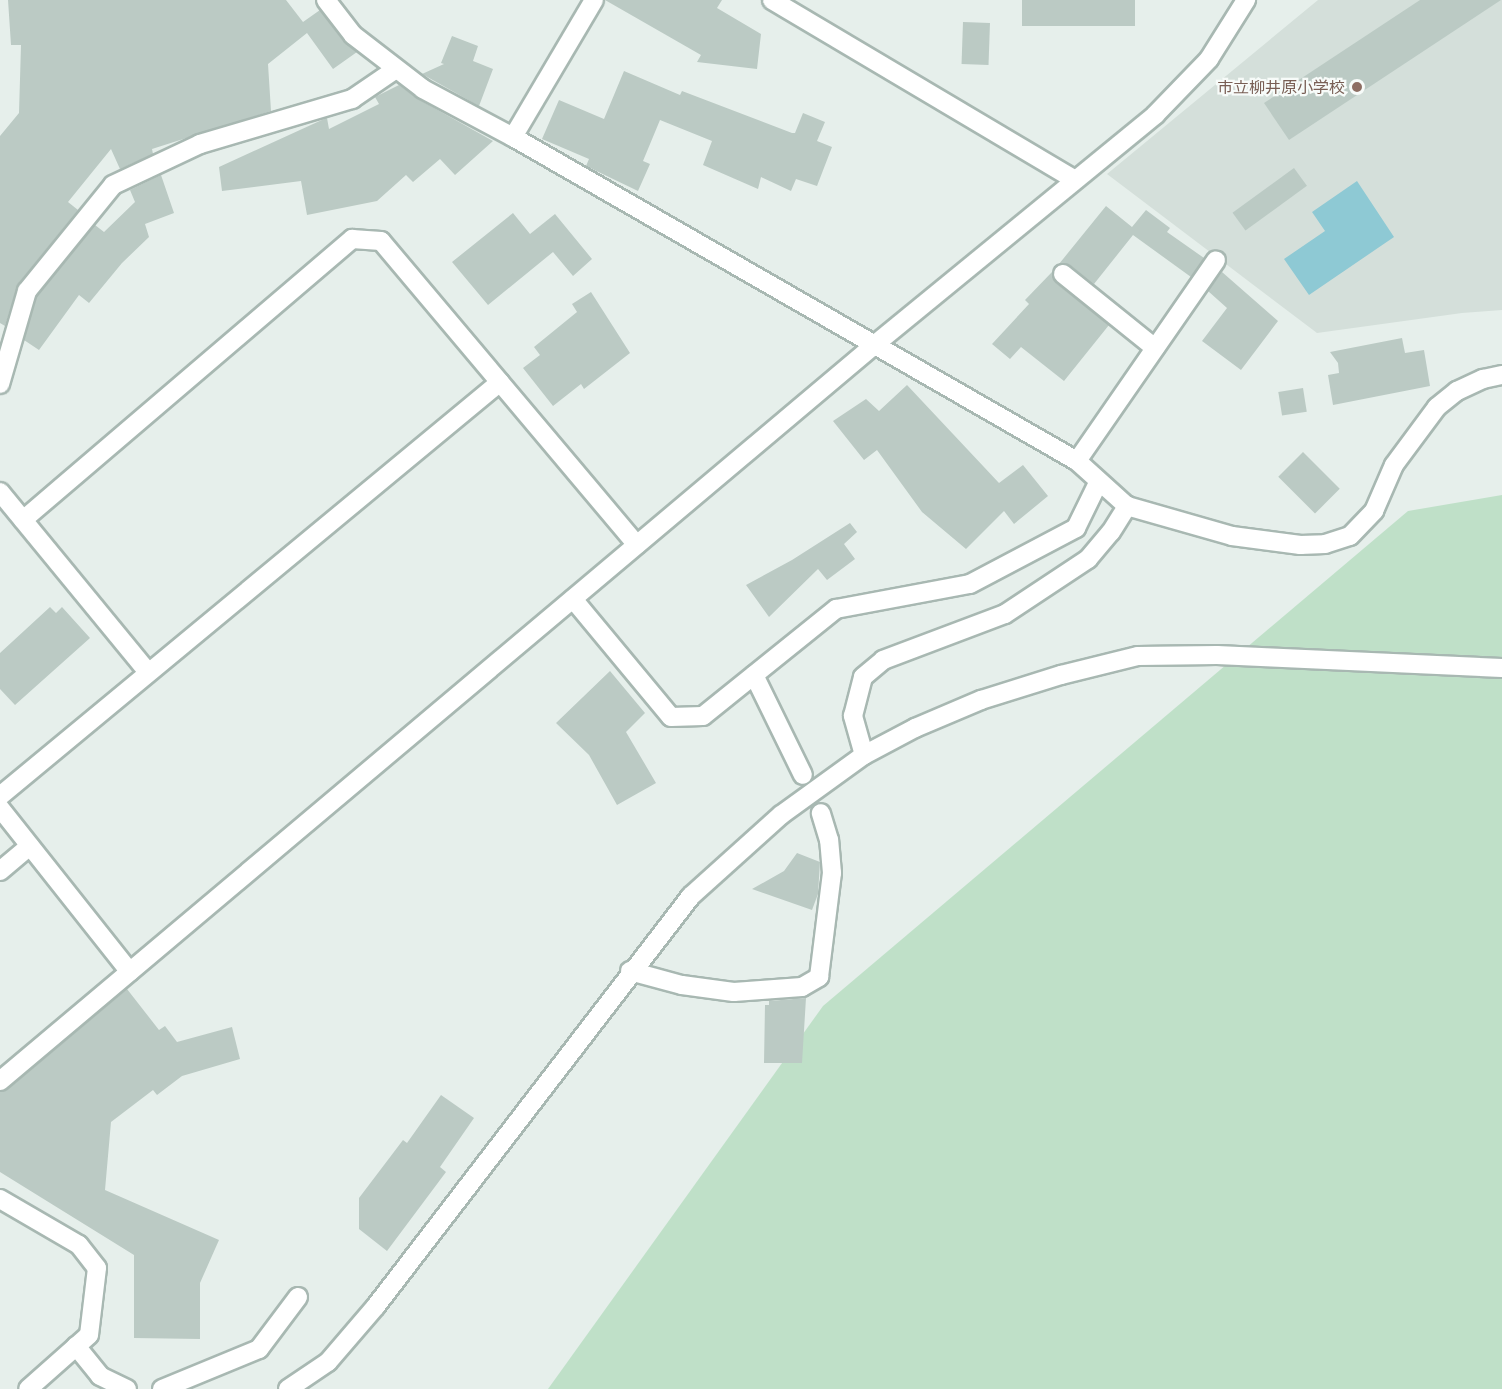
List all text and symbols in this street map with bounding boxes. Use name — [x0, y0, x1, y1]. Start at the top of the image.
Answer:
place label: 市立柳井原小学校 — [1217, 77, 1345, 97]
marker: 市立柳井原小学校 — [1350, 80, 1364, 94]

